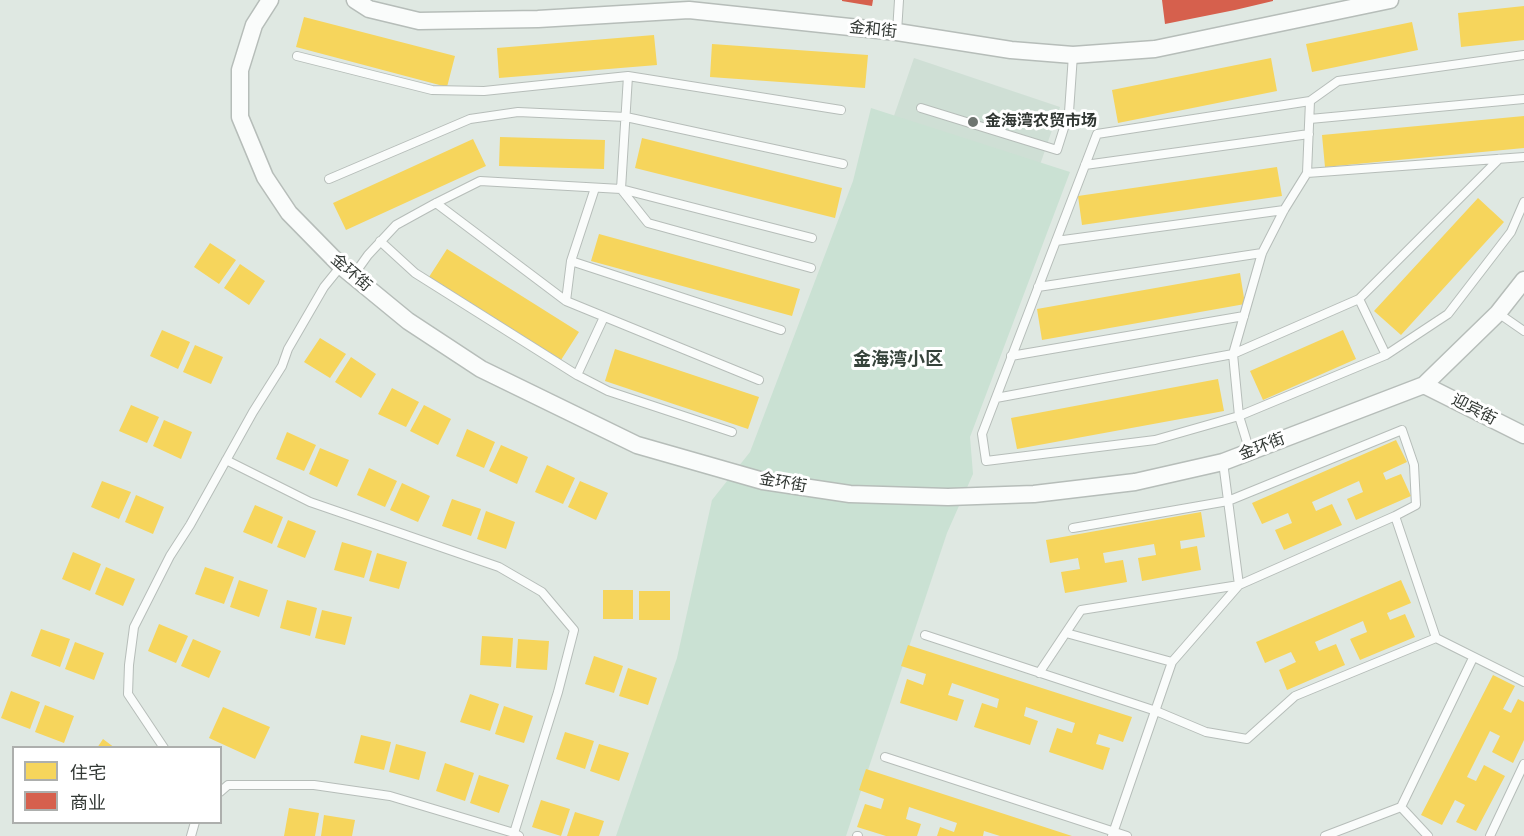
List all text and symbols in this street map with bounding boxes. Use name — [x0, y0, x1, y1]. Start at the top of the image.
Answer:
street label: 金和街 — [848, 18, 898, 42]
place label: 金海湾农贸市场 — [985, 112, 1097, 132]
marker: 金海湾农贸市场 — [966, 115, 980, 129]
street label: 金环街 — [327, 250, 375, 296]
district label: 金海湾小区 — [853, 349, 943, 371]
street label: 迎宾街 — [1448, 391, 1500, 429]
street label: 金环街 — [1236, 429, 1288, 465]
street label: 金环街 — [758, 469, 808, 497]
legend — [12, 746, 222, 824]
text: 住宅 — [70, 762, 106, 784]
text: 商业 — [70, 792, 106, 814]

